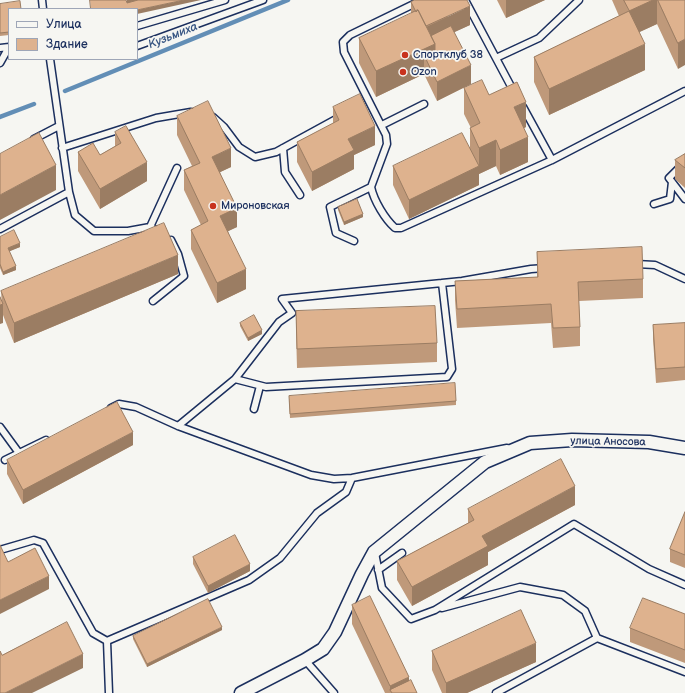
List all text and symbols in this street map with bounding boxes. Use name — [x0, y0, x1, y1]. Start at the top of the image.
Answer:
legend — [8, 8, 138, 60]
text: Улица — [46, 17, 82, 32]
water label: Кузьмиха — [146, 20, 200, 52]
text: Здание — [46, 37, 88, 52]
place label: Спортклуб 38 — [413, 48, 483, 62]
marker: Спортклуб 38 — [400, 50, 410, 60]
place label: Ozon — [411, 65, 437, 79]
marker: Ozon — [398, 67, 408, 77]
place label: Мироновская — [221, 199, 290, 213]
marker: Мироновская — [208, 201, 218, 211]
street label: улица Аносова — [570, 435, 646, 449]

